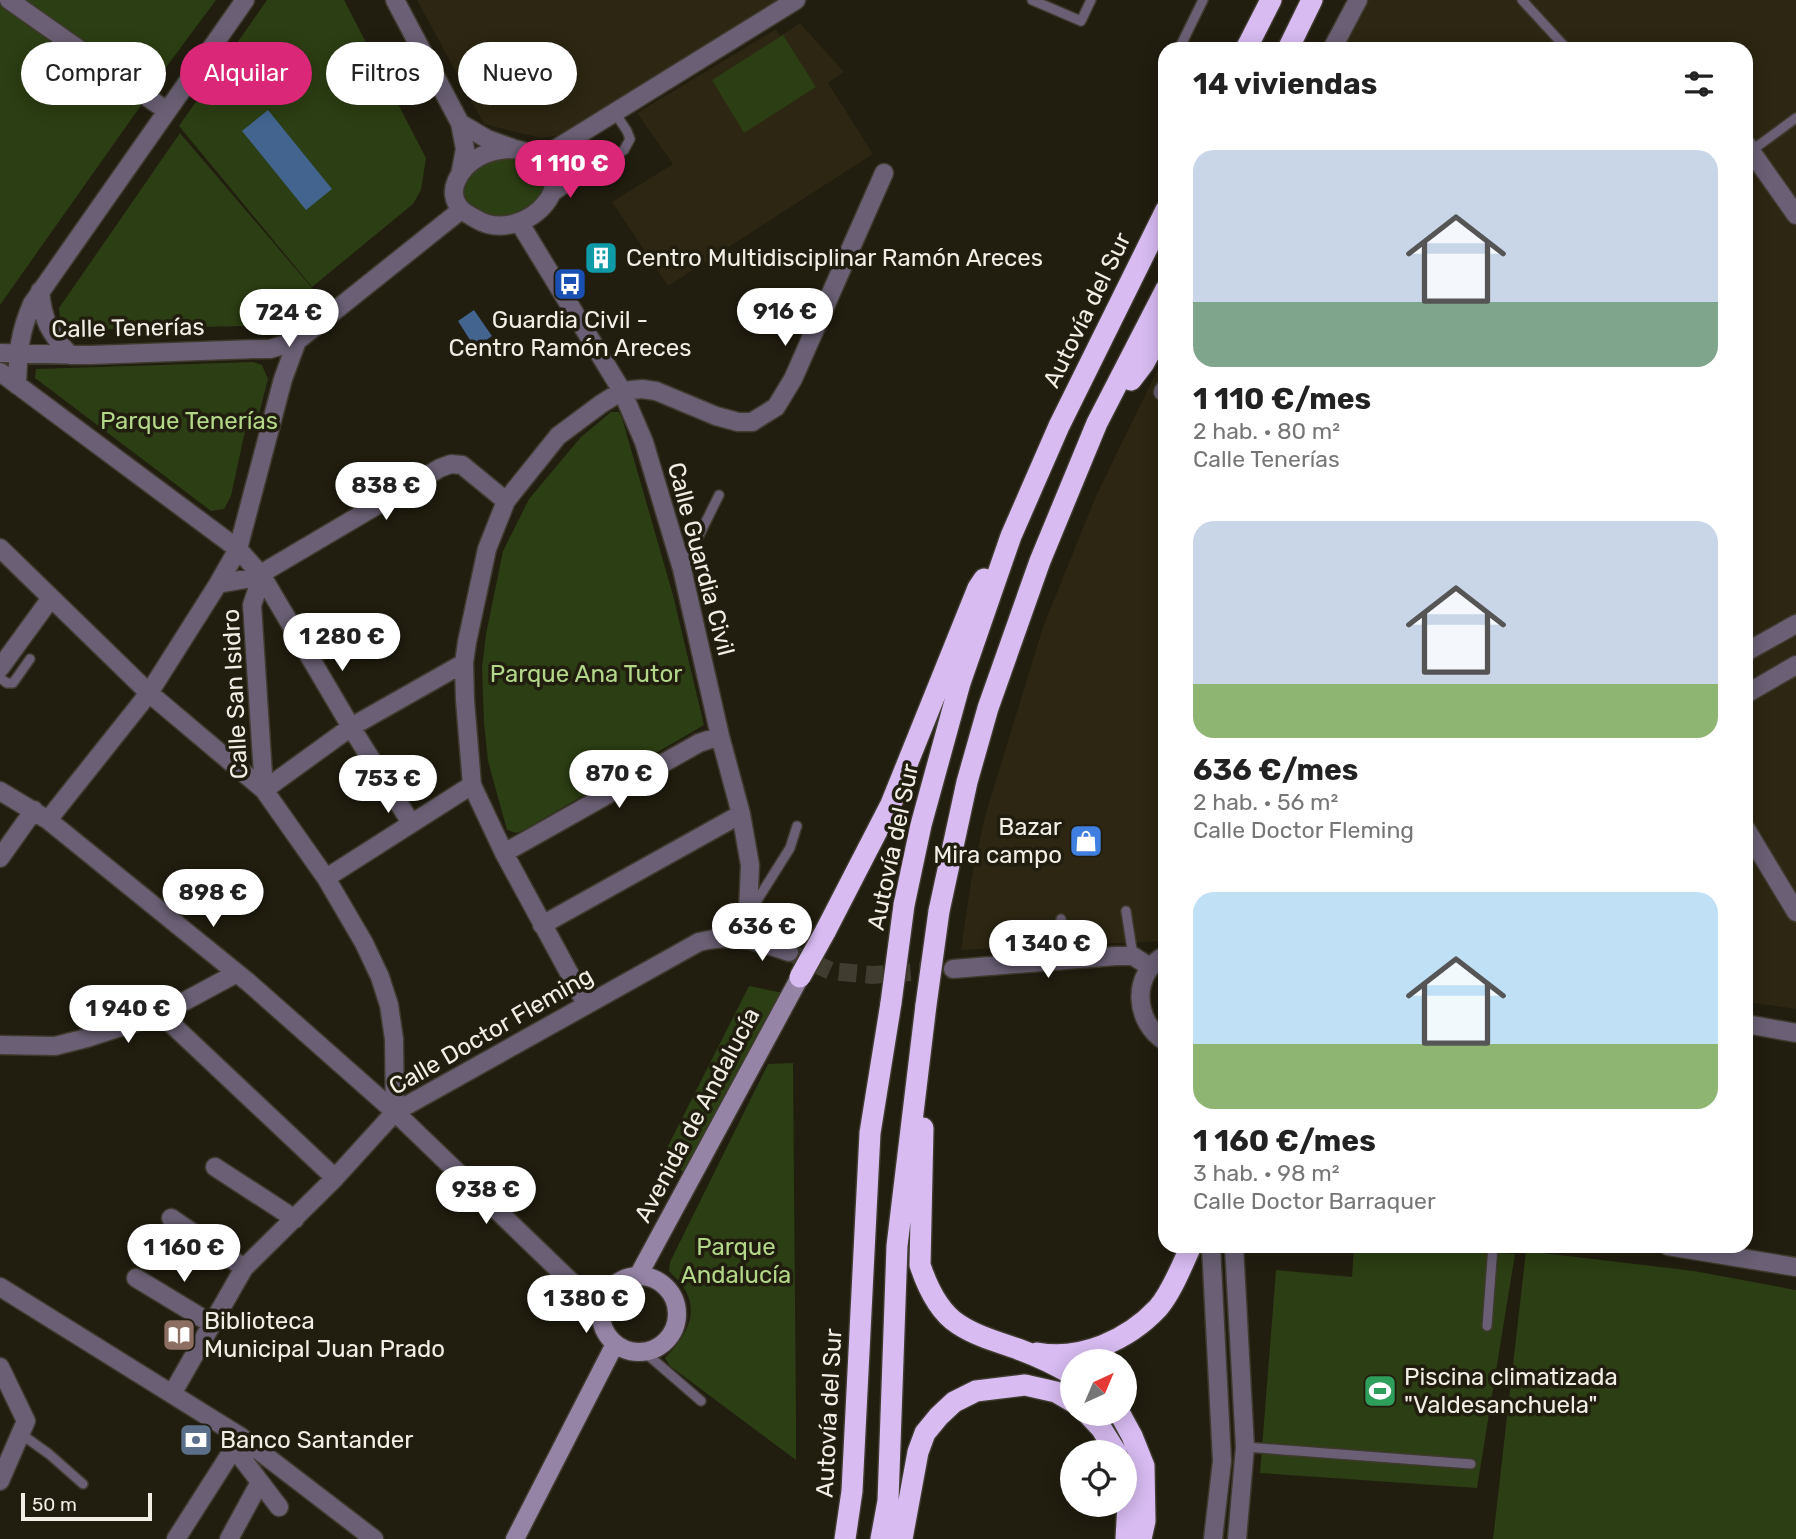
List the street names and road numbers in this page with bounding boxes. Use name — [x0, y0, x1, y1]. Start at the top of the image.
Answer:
street label: Autovía del Sur — [1037, 228, 1137, 392]
street label: Calle Tenerías — [51, 313, 205, 343]
street label: Calle Guardia Civil — [662, 459, 740, 659]
street label: Calle San Isidro — [217, 608, 253, 780]
street label: Autovía del Sur — [862, 761, 924, 933]
street label: Calle Doctor Fleming — [384, 961, 598, 1101]
street label: Avenida de Andalucía — [629, 1003, 765, 1227]
street label: Autovía del Sur — [811, 1328, 847, 1498]

